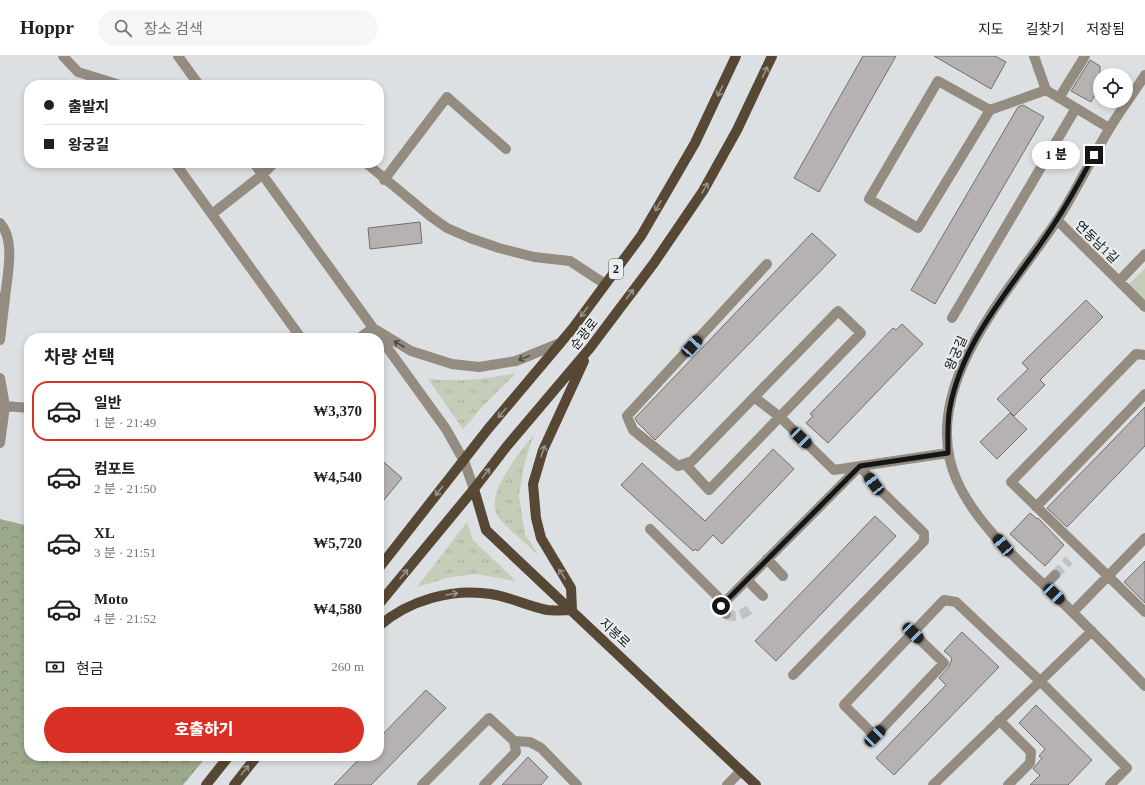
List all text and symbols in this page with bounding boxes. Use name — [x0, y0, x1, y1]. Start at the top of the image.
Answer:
search box — [98, 10, 378, 46]
text: Hoppr — [20, 17, 74, 38]
icon: search — [112, 17, 134, 39]
text: 장소 검색 — [144, 21, 203, 37]
text: 지도 — [978, 22, 1004, 37]
text: 길찾기 — [1026, 22, 1064, 37]
text: 저장됨 — [1086, 22, 1125, 37]
one-way arrow — [762, 67, 769, 79]
map controls — [1093, 68, 1133, 108]
button: locate — [1093, 68, 1133, 108]
one-way arrow — [716, 85, 723, 97]
text: 출발지 — [68, 99, 109, 115]
text: 왕궁길 — [68, 137, 109, 153]
callout: 1 분 — [1032, 141, 1080, 169]
route end — [1085, 146, 1103, 164]
text: 1 분 — [1045, 147, 1067, 162]
one-way arrow — [701, 182, 709, 194]
one-way arrow — [654, 200, 662, 212]
street label: 연동남1길 — [1072, 218, 1122, 266]
road number: 2 — [609, 259, 623, 279]
one-way arrow — [626, 289, 635, 300]
one-way arrow — [580, 307, 588, 318]
street label: 순광로 — [567, 315, 601, 353]
car — [680, 333, 704, 359]
street label: 왕궁길 — [942, 334, 970, 372]
one-way arrow — [393, 339, 405, 347]
text: 차량 선택 — [44, 347, 115, 367]
one-way arrow — [518, 354, 530, 362]
icon: car — [46, 393, 82, 429]
text: 일반 — [94, 395, 122, 411]
text: ₩3,370 — [313, 403, 362, 419]
one-way arrow — [497, 407, 506, 418]
text: 1 분 · 21:49 — [94, 415, 156, 430]
car — [788, 425, 814, 451]
one-way arrow — [539, 446, 547, 458]
icon: car — [46, 459, 82, 495]
text: 컴포트 — [94, 461, 135, 477]
one-way arrow — [482, 468, 490, 479]
text: ₩4,540 — [313, 469, 362, 485]
car — [862, 471, 886, 497]
text: 2 분 · 21:50 — [94, 481, 156, 496]
one-way arrow — [435, 486, 444, 497]
icon: car — [46, 525, 82, 561]
text: XL — [94, 525, 115, 541]
car — [991, 532, 1015, 558]
text: ₩5,720 — [313, 535, 362, 551]
text: 3 분 · 21:51 — [94, 545, 156, 560]
one-way arrow — [557, 568, 565, 580]
one-way arrow — [399, 569, 408, 579]
car — [1041, 581, 1067, 607]
one-way arrow — [445, 590, 458, 598]
icon: car — [46, 591, 82, 627]
text: Moto — [94, 591, 128, 607]
route start — [712, 597, 730, 615]
text: ₩4,580 — [313, 601, 362, 617]
text: 4 분 · 21:52 — [94, 611, 156, 626]
street label: 지봉로 — [597, 615, 633, 651]
car — [900, 620, 926, 646]
icon: cash — [44, 656, 66, 678]
text: 260 m — [331, 659, 364, 674]
text: 현금 — [76, 661, 104, 677]
button: 호출하기 — [44, 707, 364, 753]
car — [862, 723, 888, 749]
one-way arrow — [241, 765, 249, 776]

